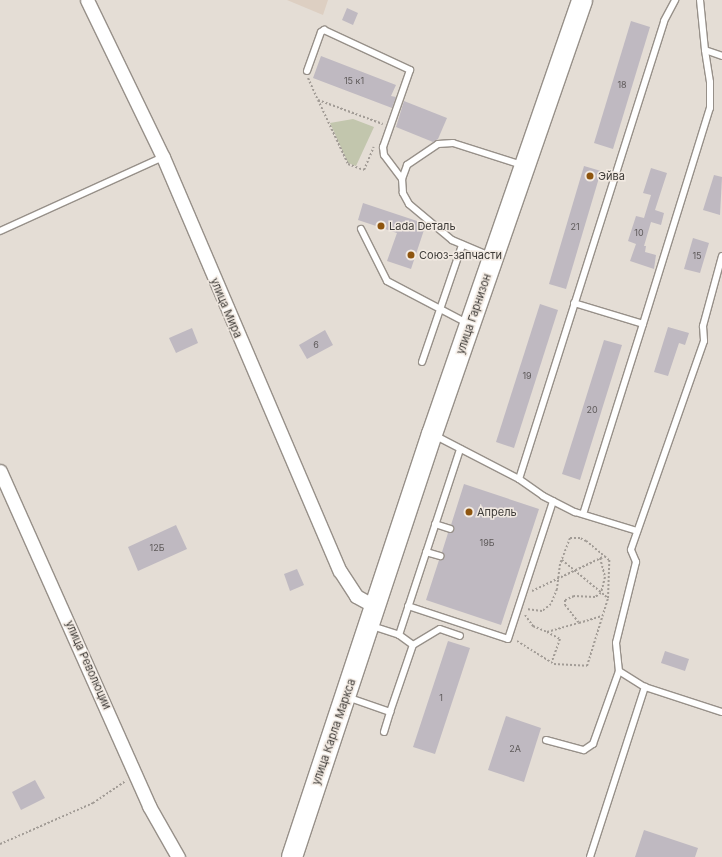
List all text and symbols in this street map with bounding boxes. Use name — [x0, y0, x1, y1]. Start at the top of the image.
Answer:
house number: 15 к1 — [344, 76, 364, 86]
house number: 18 — [617, 80, 627, 90]
place label: Эйва — [598, 169, 625, 183]
marker: Эйва — [585, 171, 595, 181]
place label: Lada Dеталь — [389, 219, 456, 233]
marker: Lada Dеталь — [376, 221, 386, 231]
house number: 21 — [570, 222, 580, 232]
house number: 10 — [634, 228, 644, 238]
place label: Союз-запчасти — [419, 248, 502, 262]
marker: Союз-запчасти — [406, 250, 416, 260]
house number: 15 — [692, 251, 702, 261]
street label: улица Гарнизон — [454, 272, 494, 356]
street label: улица Мира — [207, 276, 245, 340]
house number: 6 — [313, 340, 319, 350]
house number: 19 — [522, 371, 532, 381]
house number: 20 — [586, 405, 598, 415]
place label: Апрель — [477, 505, 517, 519]
marker: Апрель — [464, 507, 474, 517]
house number: 19Б — [479, 538, 495, 548]
house number: 12Б — [150, 543, 164, 553]
street label: улица Революции — [63, 619, 113, 711]
street label: улица Карла Маркса — [310, 677, 358, 787]
house number: 1 — [439, 693, 443, 703]
house number: 2А — [509, 744, 521, 754]

